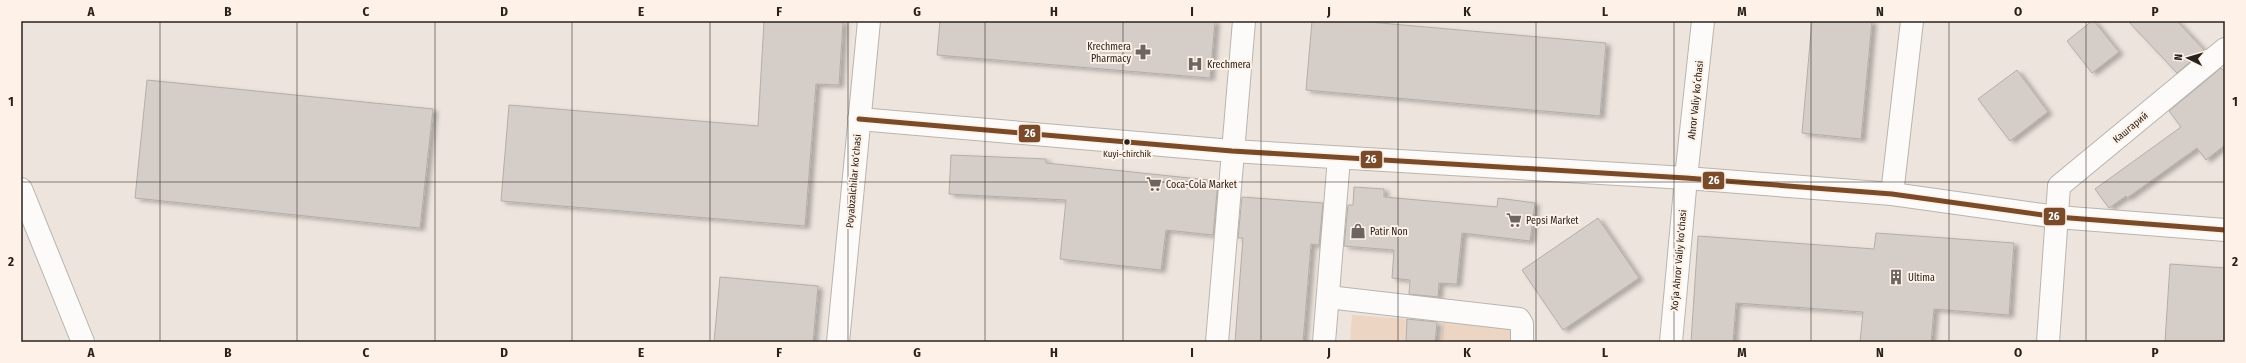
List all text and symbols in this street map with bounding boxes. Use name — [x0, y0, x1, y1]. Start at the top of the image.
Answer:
text: A — [86, 4, 95, 19]
text: B — [224, 4, 232, 19]
text: C — [363, 4, 370, 19]
text: D — [500, 4, 508, 19]
text: E — [638, 4, 644, 19]
text: F — [776, 4, 782, 19]
text: G — [913, 4, 921, 19]
text: H — [1050, 4, 1058, 19]
text: I — [1190, 4, 1194, 19]
text: J — [1326, 4, 1331, 19]
text: K — [1463, 4, 1471, 19]
text: L — [1602, 4, 1608, 19]
text: M — [1737, 4, 1747, 19]
text: N — [1876, 4, 1884, 19]
text: O — [2014, 4, 2022, 19]
text: P — [2151, 4, 2159, 19]
north arrow — [2168, 38, 2208, 78]
place label: Krechmera Pharmacy — [1087, 41, 1132, 65]
pharmacy icon: Krechmera Pharmacy — [1134, 43, 1152, 61]
text: N — [2172, 53, 2185, 61]
hospital icon: Krechmera — [1186, 55, 1204, 73]
place label: Krechmera — [1207, 59, 1251, 71]
street label: Ahror Valiy koʻchasi — [1685, 60, 1706, 140]
text: 1 — [8, 94, 14, 109]
text: 1 — [2232, 94, 2238, 109]
street label: Кашгарий — [2111, 110, 2151, 146]
line badge: 26 — [1018, 124, 1041, 143]
text: 26 — [1024, 127, 1036, 140]
street label: Poyabzalchilar ko‘chasi — [844, 134, 864, 229]
marker: Kuyi-chirchik — [1122, 137, 1132, 147]
place label: Kuyi-chirchik — [1103, 149, 1152, 159]
line badge: 26 — [1360, 150, 1383, 169]
text: 26 — [1365, 153, 1377, 166]
line badge: 26 — [1702, 171, 1725, 190]
text: 26 — [1708, 174, 1720, 187]
supermarket icon: Coca-Cola Market — [1145, 175, 1163, 193]
place label: Coca-Cola Market — [1166, 179, 1238, 191]
line badge: 26 — [2043, 207, 2066, 226]
street label: Xo‘ja Ahror Valiy ko‘chasi — [1669, 209, 1689, 311]
text: 26 — [2048, 210, 2060, 223]
supermarket icon: Pepsi Market — [1505, 211, 1523, 229]
place label: Pepsi Market — [1526, 215, 1579, 227]
shop icon: Patir Non — [1349, 222, 1367, 240]
place label: Patir Non — [1370, 226, 1408, 238]
text: 2 — [7, 254, 14, 269]
text: 2 — [2231, 254, 2238, 269]
building icon: Ultima — [1887, 268, 1905, 286]
place label: Ultima — [1908, 272, 1935, 284]
text: A — [86, 345, 95, 360]
text: B — [224, 345, 232, 360]
text: C — [363, 345, 370, 360]
text: D — [500, 345, 508, 360]
text: E — [638, 345, 644, 360]
text: F — [776, 345, 782, 360]
text: G — [913, 345, 921, 360]
text: H — [1050, 345, 1058, 360]
text: I — [1190, 345, 1194, 360]
text: J — [1326, 345, 1331, 360]
text: K — [1463, 345, 1471, 360]
text: L — [1602, 345, 1608, 360]
text: M — [1737, 345, 1747, 360]
text: N — [1876, 345, 1884, 360]
text: O — [2014, 345, 2022, 360]
text: P — [2151, 345, 2159, 360]

